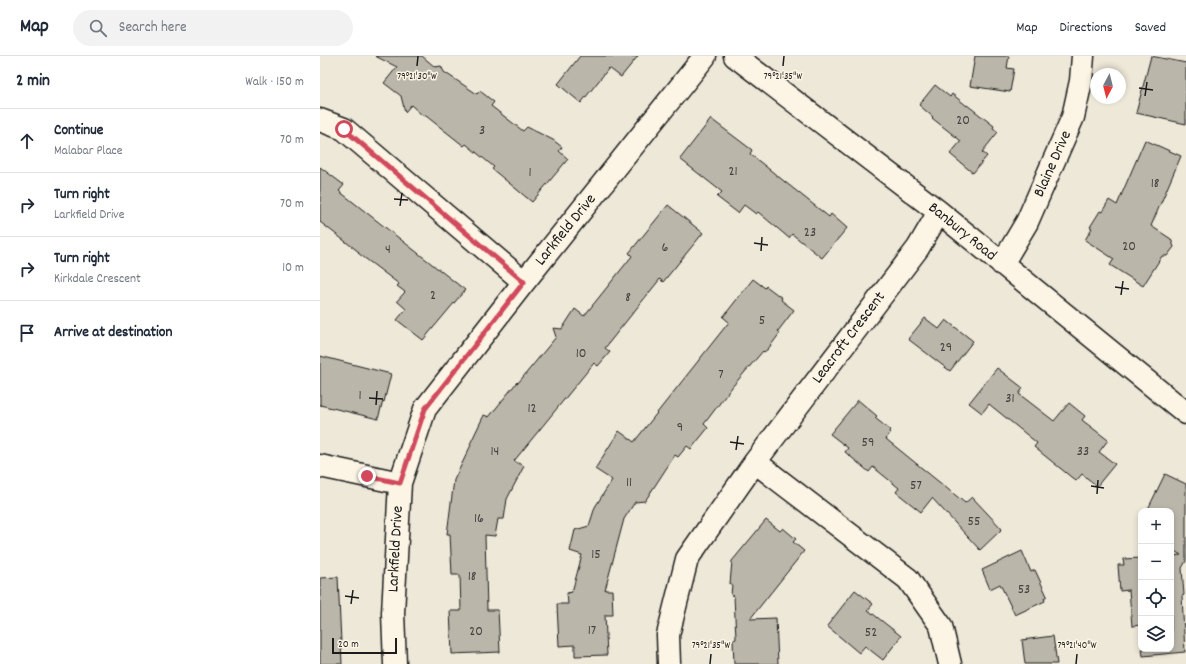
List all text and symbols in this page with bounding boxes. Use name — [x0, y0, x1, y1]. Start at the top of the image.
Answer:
search box — [73, 10, 353, 46]
text: Map — [20, 14, 49, 41]
icon: search — [87, 17, 109, 39]
text: Search here — [119, 17, 187, 39]
text: Map — [1016, 18, 1038, 38]
text: Directions — [1060, 18, 1113, 38]
text: Saved — [1135, 18, 1166, 38]
north arrow — [1090, 68, 1126, 104]
text: 2 min — [16, 70, 50, 94]
text: 79°21'30"W — [397, 70, 437, 84]
text: 79°21'35"W — [764, 70, 803, 84]
text: Walk · 150 m — [245, 73, 304, 92]
house number: 20 — [956, 111, 970, 131]
text: Continue — [54, 120, 103, 142]
route start — [335, 120, 353, 138]
house number: 3 — [479, 121, 485, 141]
street label: Blaine Drive — [1028, 127, 1078, 201]
icon: ahead — [16, 130, 38, 152]
text: 70 m — [280, 131, 304, 150]
text: Malabar Place — [54, 142, 122, 161]
house number: 21 — [728, 162, 738, 182]
house number: 1 — [528, 163, 532, 183]
house number: 18 — [1151, 174, 1160, 194]
text: Turn right — [54, 184, 110, 206]
street label: Larkfield Drive — [530, 189, 602, 271]
icon: right — [16, 194, 38, 216]
text: 70 m — [280, 195, 304, 214]
street label: Banbury Road — [923, 197, 1001, 267]
text: Larkfield Drive — [54, 206, 125, 225]
house number: 23 — [804, 223, 816, 243]
house number: 20 — [1122, 237, 1136, 257]
house number: 6 — [662, 238, 669, 258]
house number: 4 — [385, 240, 391, 260]
text: Turn right — [54, 248, 110, 270]
icon: right — [16, 258, 38, 280]
text: 10 m — [282, 259, 304, 278]
text: Kirkdale Crescent — [54, 270, 141, 289]
house number: 2 — [430, 286, 436, 306]
street label: Leacroft Crescent — [807, 287, 891, 389]
house number: 8 — [625, 288, 631, 308]
house number: 5 — [759, 311, 765, 331]
icon: arrive — [16, 322, 38, 344]
text: Arrive at destination — [54, 322, 172, 344]
house number: 29 — [940, 338, 952, 358]
house number: 10 — [576, 344, 586, 364]
house number: 7 — [718, 365, 724, 385]
house number: 1 — [358, 386, 362, 406]
house number: 31 — [1005, 389, 1015, 409]
house number: 12 — [527, 399, 537, 419]
house number: 9 — [677, 418, 683, 438]
house number: 59 — [862, 433, 874, 453]
house number: 14 — [491, 442, 499, 462]
house number: 33 — [1077, 442, 1089, 462]
route end — [358, 467, 376, 485]
house number: 11 — [626, 473, 632, 493]
house number: 57 — [910, 476, 922, 496]
street label: Larkfield Drive — [382, 505, 410, 593]
map controls — [1138, 508, 1174, 652]
button: + — [1138, 508, 1174, 544]
house number: 16 — [474, 509, 484, 529]
house number: 55 — [968, 512, 980, 532]
button: − — [1138, 544, 1174, 580]
house number: 15 — [591, 545, 601, 565]
house number: 18 — [468, 567, 477, 587]
house number: 53 — [1018, 580, 1030, 600]
button: locate — [1138, 580, 1174, 616]
button: layers — [1138, 616, 1174, 652]
house number: 17 — [588, 621, 596, 641]
house number: 20 — [469, 622, 483, 642]
house number: 52 — [865, 623, 877, 643]
scale bar — [332, 636, 397, 655]
text: 20 m — [338, 637, 359, 653]
text: 79°21'35"W — [692, 639, 731, 653]
text: 79°21'40"W — [1057, 639, 1097, 653]

